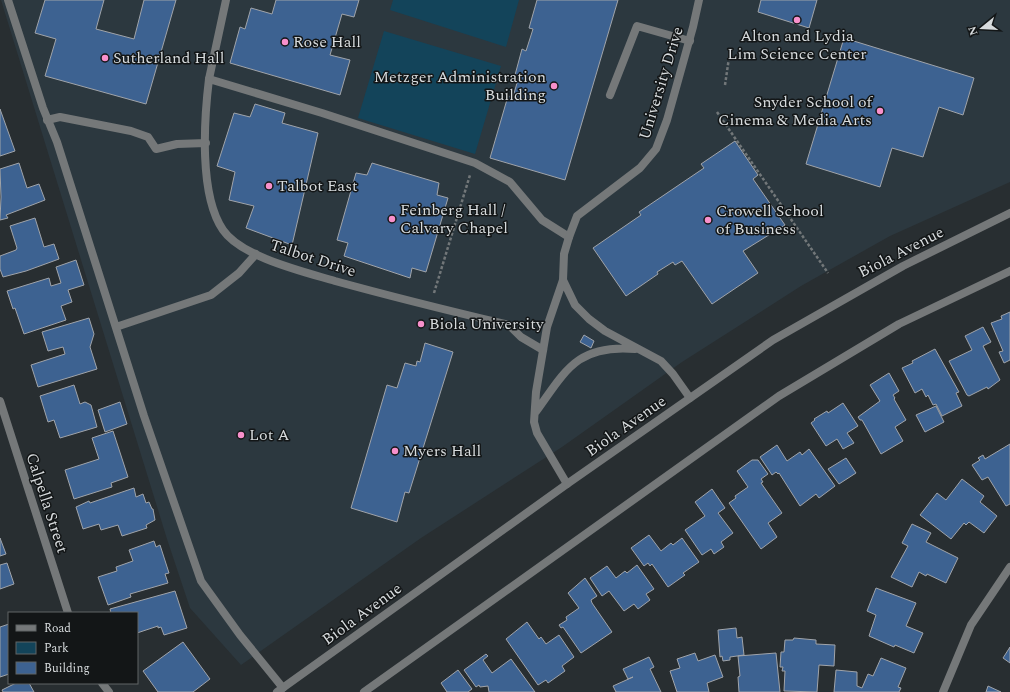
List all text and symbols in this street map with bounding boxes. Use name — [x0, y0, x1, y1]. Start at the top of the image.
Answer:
north arrow — [962, 8, 1002, 48]
marker: Alton and Lydia Lim Science Center — [792, 15, 802, 25]
street label: University Drive — [632, 24, 690, 142]
place label: Alton and Lydia Lim Science Center — [727, 24, 867, 66]
text: N — [963, 24, 982, 38]
place label: Rose Hall — [293, 30, 361, 54]
marker: Rose Hall — [280, 37, 290, 47]
place label: Sutherland Hall — [113, 46, 224, 70]
marker: Sutherland Hall — [100, 53, 110, 63]
place label: Metzger Administration Building — [374, 65, 546, 107]
marker: Metzger Administration Building — [549, 81, 559, 91]
place label: Snyder School of Cinema & Media Arts — [718, 90, 874, 132]
marker: Snyder School of Cinema & Media Arts — [875, 106, 885, 116]
place label: Talbot East — [277, 174, 358, 198]
marker: Talbot East — [264, 181, 274, 191]
place label: Feinberg Hall / Calvary Chapel — [400, 198, 508, 240]
place label: Crowell School of Business — [716, 199, 824, 241]
marker: Feinberg Hall / Calvary Chapel — [387, 214, 397, 224]
marker: Crowell School of Business — [703, 215, 713, 225]
street label: Biola Avenue — [854, 220, 948, 284]
street label: Talbot Drive — [267, 233, 359, 283]
place label: Biola University — [429, 312, 545, 336]
marker: Biola University — [416, 319, 426, 329]
street label: Biola Avenue — [581, 389, 671, 463]
place label: Lot A — [249, 423, 289, 447]
marker: Lot A — [236, 430, 246, 440]
place label: Myers Hall — [403, 439, 481, 463]
marker: Myers Hall — [390, 446, 400, 456]
street label: Calpella Street — [19, 450, 75, 557]
street label: Biola Avenue — [317, 577, 407, 651]
legend — [8, 612, 138, 684]
text: Road — [44, 619, 71, 638]
text: Park — [44, 639, 69, 658]
text: Building — [44, 659, 90, 678]

